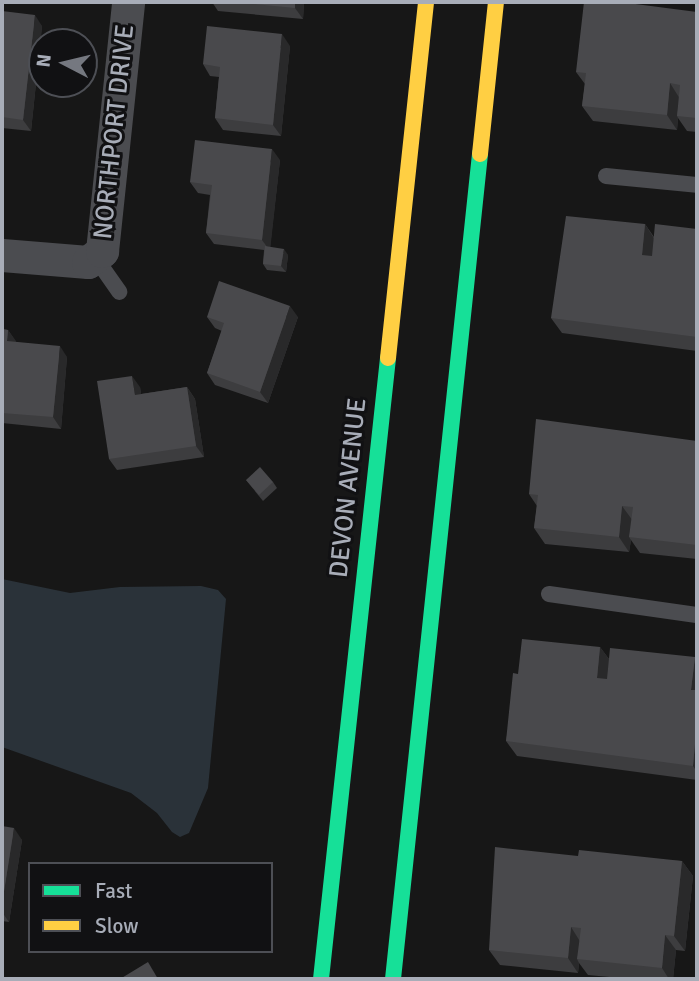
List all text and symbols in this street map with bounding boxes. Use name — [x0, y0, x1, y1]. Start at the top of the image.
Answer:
street label: NORTHPORT DRIVE — [88, 23, 142, 241]
north arrow — [28, 28, 98, 98]
text: N — [31, 53, 57, 69]
street label: DEVON AVENUE — [324, 397, 374, 579]
legend — [28, 862, 273, 953]
text: Fast — [95, 878, 132, 904]
text: Slow — [95, 913, 139, 939]

